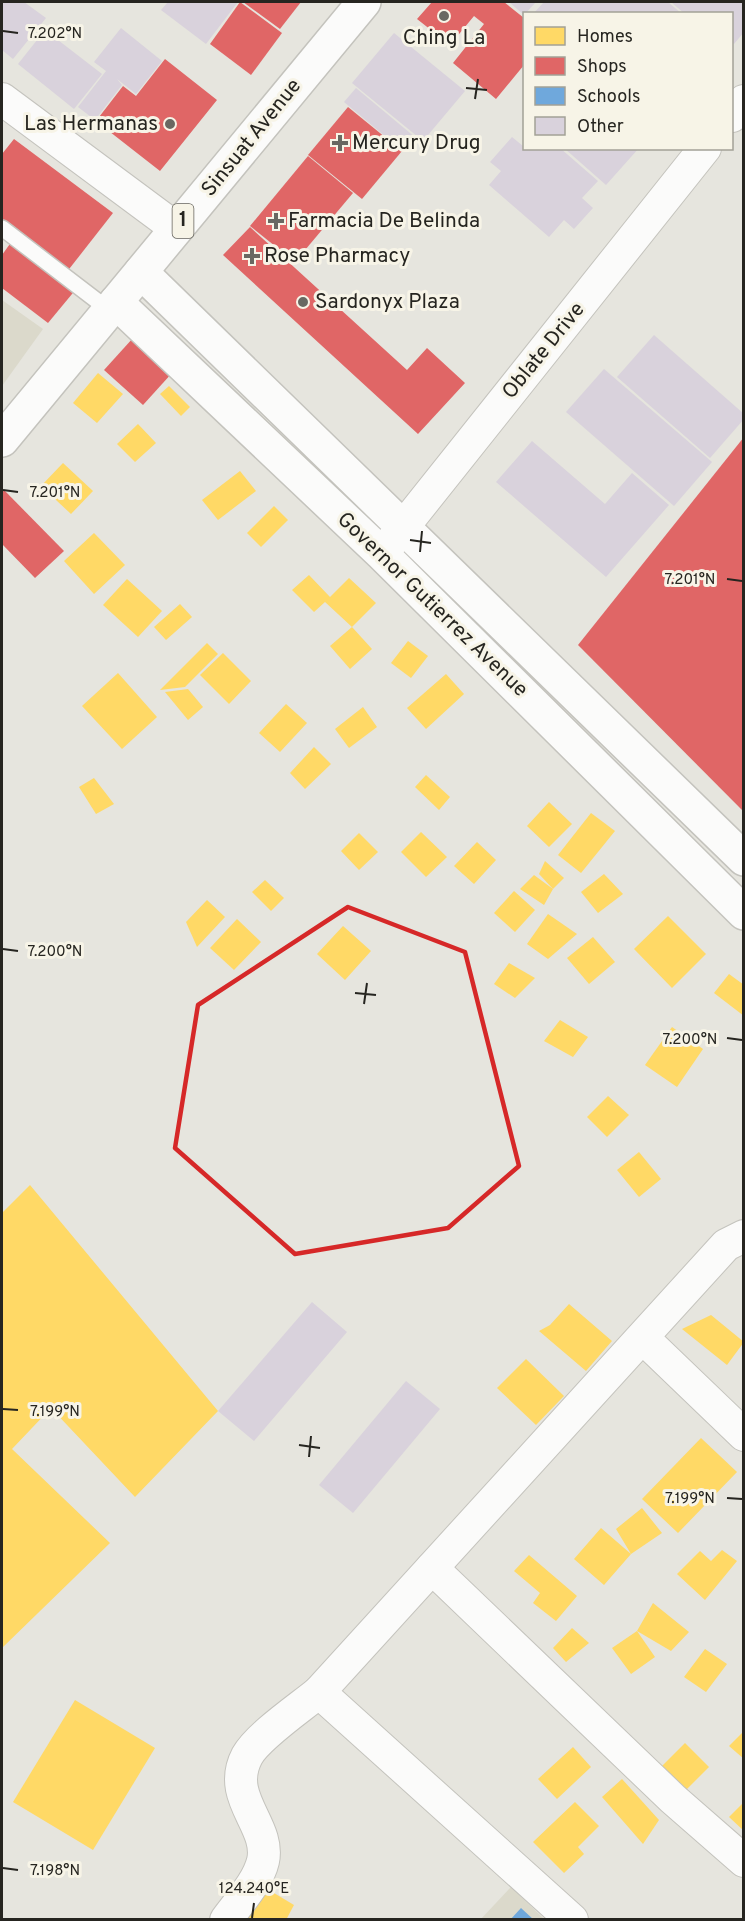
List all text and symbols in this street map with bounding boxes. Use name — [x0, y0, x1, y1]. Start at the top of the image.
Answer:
marker: Ching La — [437, 9, 451, 23]
legend — [523, 12, 733, 150]
text: 7.202°N — [28, 25, 82, 44]
place label: Ching La — [403, 25, 485, 52]
text: Homes — [577, 26, 633, 49]
text: Shops — [577, 56, 627, 79]
street label: Sinsuat Avenue — [196, 73, 308, 203]
text: Schools — [577, 86, 640, 109]
place label: Las Hermanas — [24, 111, 158, 138]
text: Other — [577, 116, 624, 139]
marker: Las Hermanas — [163, 117, 177, 131]
place label: Mercury Drug — [352, 130, 481, 157]
marker: Mercury Drug — [333, 136, 347, 150]
road number: 1 — [172, 204, 194, 238]
place label: Farmacia De Belinda — [288, 208, 480, 235]
marker: Farmacia De Belinda — [269, 214, 283, 228]
place label: Rose Pharmacy — [264, 243, 410, 270]
marker: Rose Pharmacy — [245, 249, 259, 263]
place label: Sardonyx Plaza — [315, 289, 460, 316]
marker: Sardonyx Plaza — [296, 295, 310, 309]
street label: Oblate Drive — [497, 297, 591, 405]
text: 7.201°N — [30, 484, 80, 503]
street label: Governor Gutierrez Avenue — [331, 507, 533, 703]
text: 7.201°N — [665, 571, 715, 590]
text: 7.200°N — [28, 943, 82, 962]
text: 7.200°N — [663, 1031, 717, 1050]
text: 7.199°N — [30, 1403, 80, 1422]
text: 7.199°N — [665, 1490, 715, 1509]
text: 7.198°N — [30, 1862, 80, 1881]
text: 124.240°E — [219, 1880, 289, 1899]

